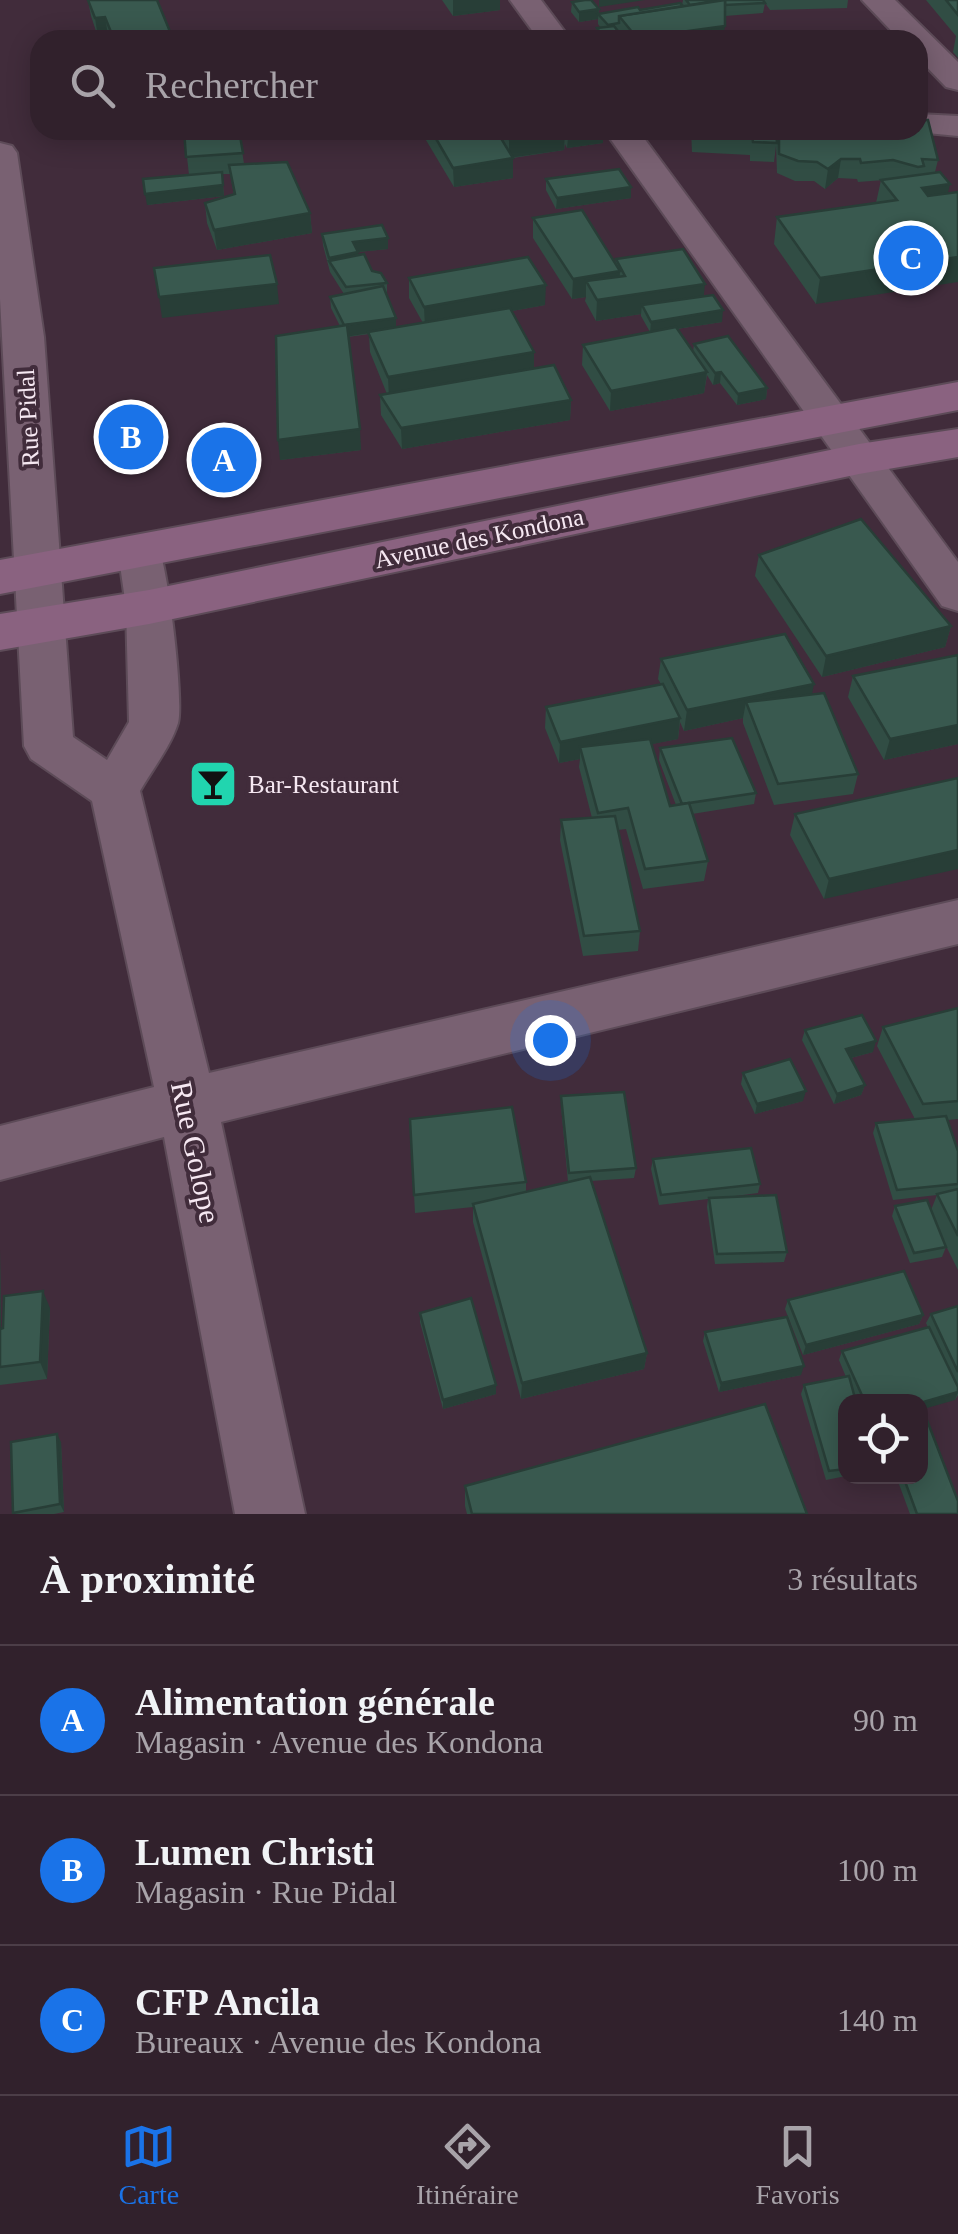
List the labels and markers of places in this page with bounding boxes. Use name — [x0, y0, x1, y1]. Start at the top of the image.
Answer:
pin: C — [878, 220, 944, 296]
pin: B — [98, 400, 164, 474]
pin: A — [192, 422, 256, 498]
bar icon: Bar-Restaurant — [187, 758, 239, 810]
place label: Bar-Restaurant — [248, 771, 399, 798]

